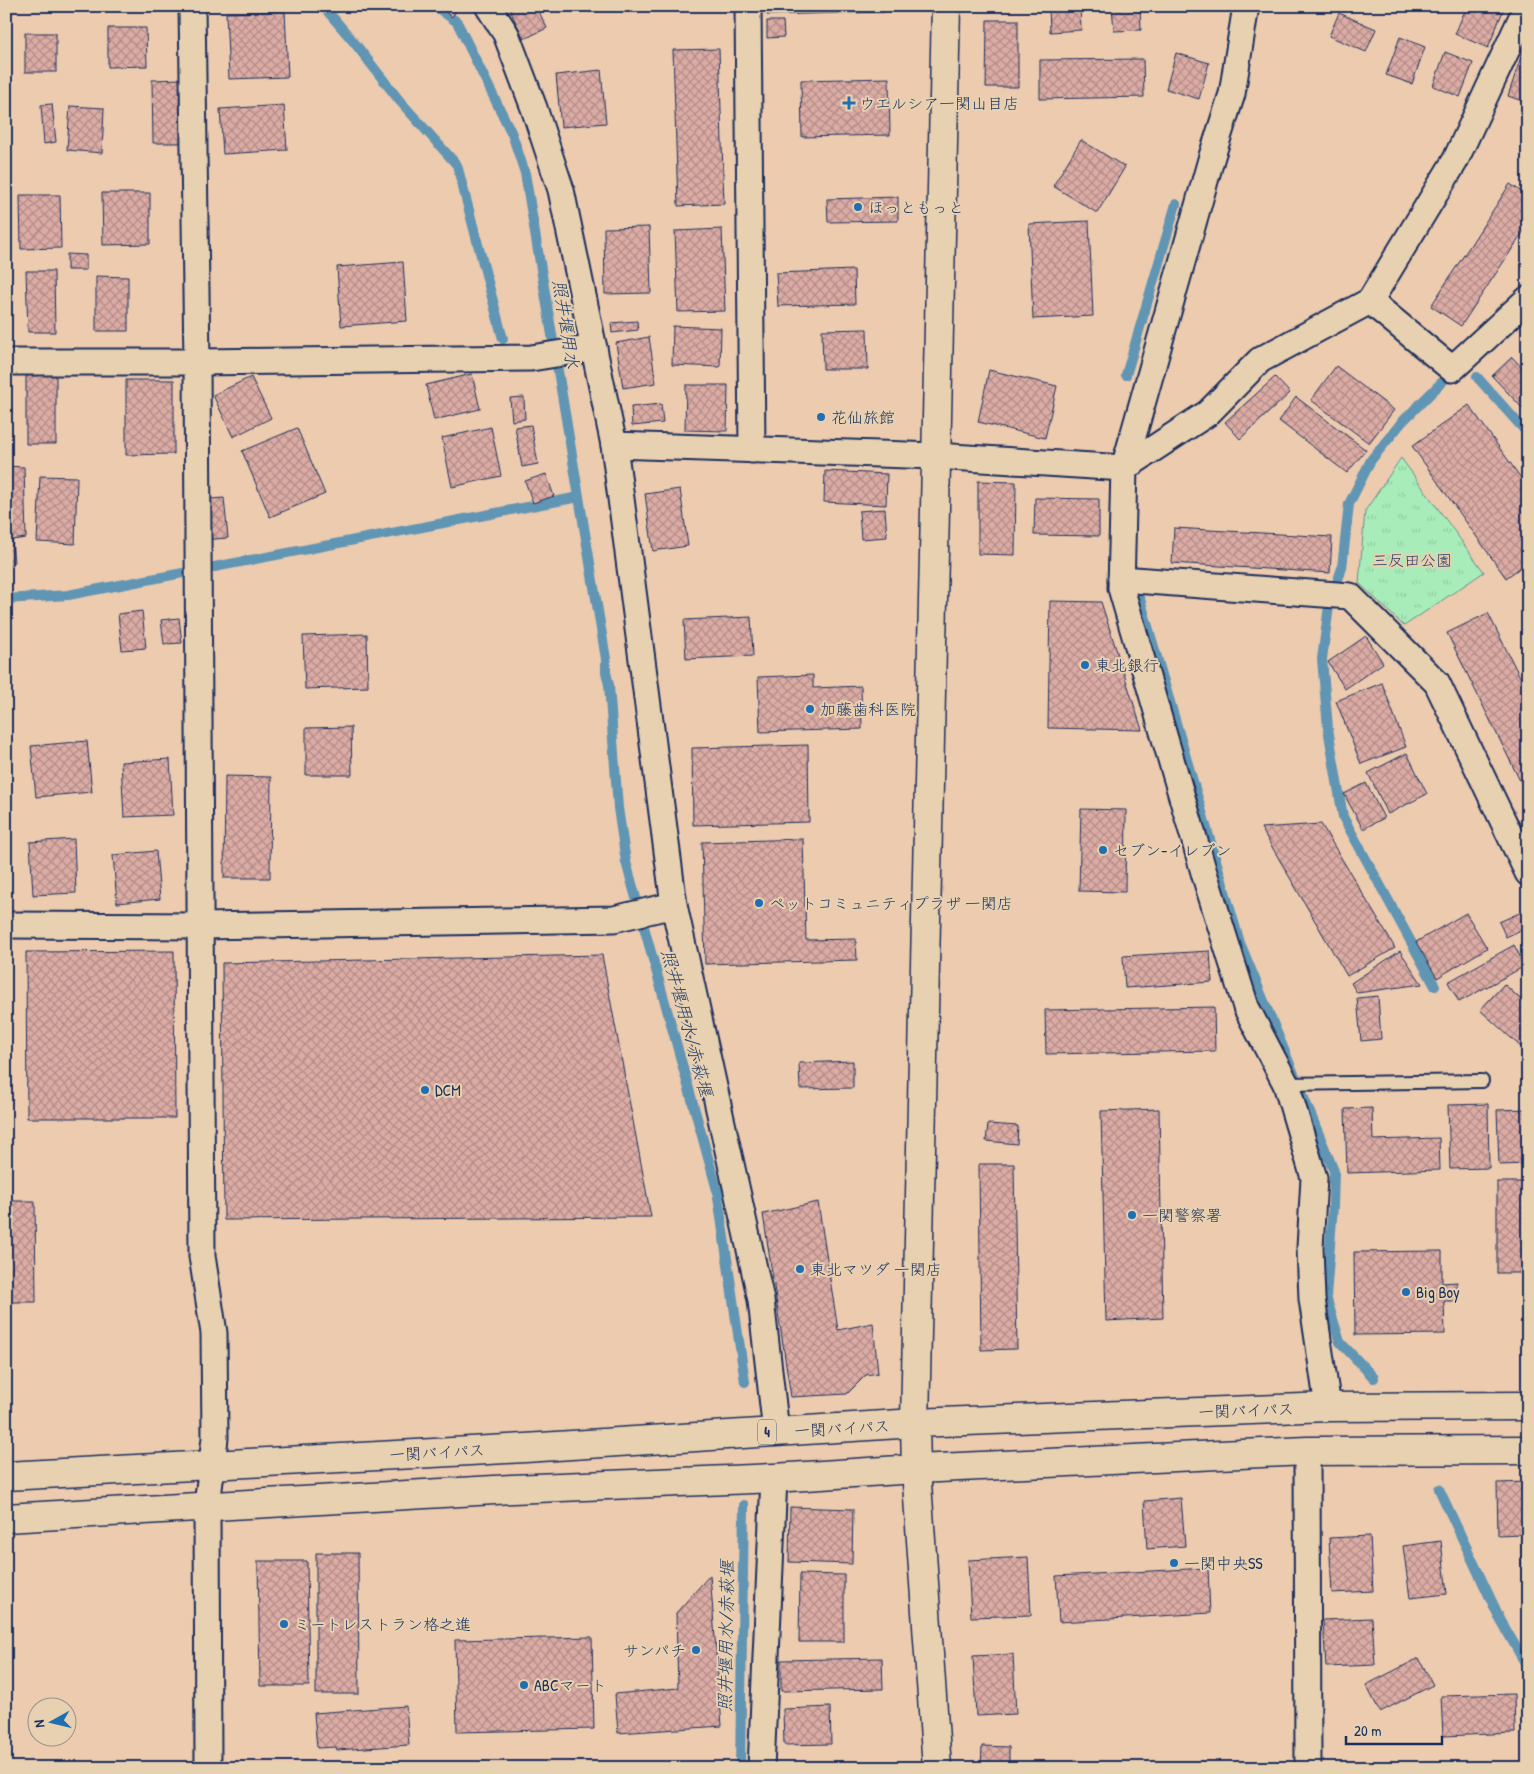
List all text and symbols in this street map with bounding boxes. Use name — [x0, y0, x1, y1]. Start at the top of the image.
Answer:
place label: ウエルシア一関山目店 — [859, 92, 1019, 114]
marker: ウエルシア一関山目店 — [843, 97, 855, 109]
place label: ほっともっと — [868, 196, 964, 218]
marker: ほっともっと — [852, 201, 864, 213]
water label: 照井堰用水 — [547, 278, 586, 370]
place label: 花仙旅館 — [831, 406, 895, 428]
marker: 花仙旅館 — [815, 411, 827, 423]
park label: 三反田公園 — [1372, 549, 1452, 571]
place label: 東北銀行 — [1095, 654, 1159, 676]
marker: 東北銀行 — [1079, 659, 1091, 671]
place label: 加藤歯科医院 — [820, 698, 916, 720]
marker: 加藤歯科医院 — [804, 703, 816, 715]
place label: セブン-イレブン — [1113, 839, 1231, 861]
marker: セブン-イレブン — [1097, 844, 1109, 856]
place label: ペットコミュニティプラザ 一関店 — [769, 892, 1013, 914]
marker: ペットコミュニティプラザ 一関店 — [753, 897, 765, 909]
water label: 照井堰用水/赤萩堰 — [656, 946, 720, 1101]
place label: DCM — [435, 1079, 461, 1101]
marker: DCM — [419, 1084, 431, 1096]
place label: 一関警察署 — [1142, 1204, 1222, 1226]
marker: 一関警察署 — [1126, 1209, 1138, 1221]
place label: 東北マツダ 一関店 — [810, 1258, 942, 1280]
marker: 東北マツダ 一関店 — [794, 1263, 806, 1275]
place label: Big Boy — [1416, 1281, 1460, 1303]
marker: Big Boy — [1400, 1286, 1412, 1298]
street label: 一関バイパス — [1198, 1397, 1294, 1423]
street label: 一関バイパス — [794, 1415, 890, 1441]
road number: 4 — [758, 1420, 776, 1444]
street label: 一関バイパス — [389, 1439, 485, 1465]
place label: 一関中央SS — [1184, 1552, 1263, 1574]
marker: 一関中央SS — [1168, 1557, 1180, 1569]
water label: 照井堰用水/赤萩堰 — [712, 1558, 739, 1712]
place label: ミートレストラン格之進 — [294, 1613, 471, 1635]
marker: ミートレストラン格之進 — [278, 1618, 290, 1630]
place label: サンパチ — [623, 1639, 686, 1661]
marker: サンパチ — [690, 1644, 702, 1656]
place label: ABCマート — [534, 1674, 607, 1696]
marker: ABCマート — [518, 1679, 530, 1691]
north arrow — [28, 1696, 78, 1746]
scale bar — [1346, 1714, 1443, 1746]
text: N — [29, 1718, 49, 1729]
text: 20 m — [1354, 1720, 1381, 1741]

